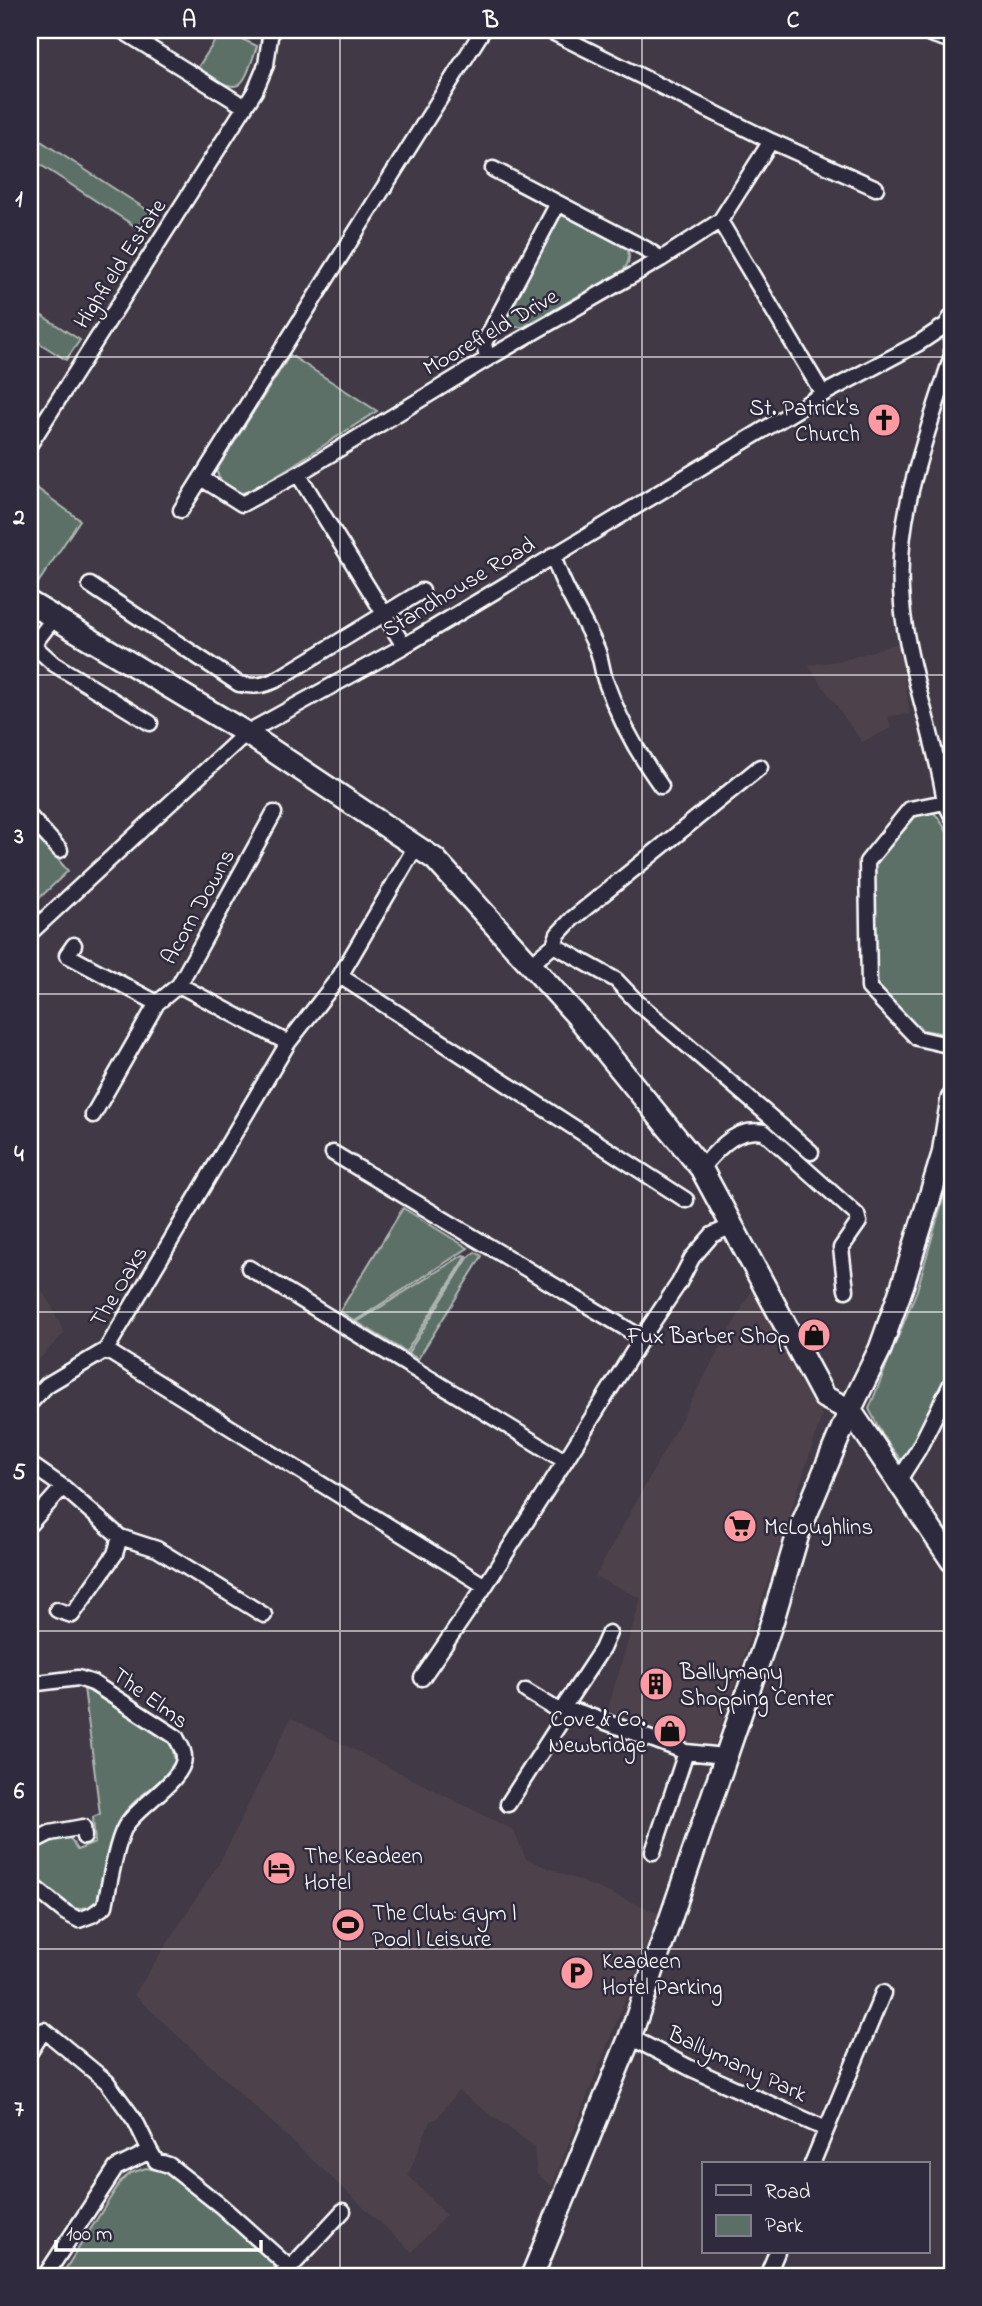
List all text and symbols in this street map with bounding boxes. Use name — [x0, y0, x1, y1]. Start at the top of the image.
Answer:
text: A — [182, 5, 196, 38]
text: B — [482, 5, 499, 38]
text: C — [787, 5, 800, 38]
text: 1 — [15, 184, 23, 217]
street label: Highfield Estate — [67, 192, 177, 337]
street label: Moorefield Drive — [418, 281, 565, 385]
place label: St. Patrick's Church — [749, 393, 860, 452]
church icon: St. Patrick's Church — [865, 401, 903, 439]
text: 2 — [12, 502, 25, 535]
street label: Standhouse Road — [377, 529, 542, 647]
text: 3 — [13, 821, 24, 854]
street label: Acorn Downs — [154, 843, 245, 971]
text: 4 — [14, 1139, 24, 1172]
street label: The Oaks — [83, 1240, 157, 1334]
shop icon: Fux Barber Shop — [795, 1316, 833, 1354]
place label: Fux Barber Shop — [626, 1321, 790, 1354]
text: 5 — [12, 1457, 26, 1490]
supermarket icon: McLoughlins — [721, 1507, 759, 1545]
place label: McLoughlins — [764, 1512, 873, 1546]
place label: Ballymany Shopping Center — [679, 1657, 835, 1717]
street label: The Elms — [104, 1660, 195, 1738]
building icon: Ballymany Shopping Center — [637, 1665, 675, 1703]
place label: Cove & Co. Newbridge — [549, 1704, 647, 1764]
shop icon: Cove & Co. Newbridge — [651, 1712, 689, 1750]
text: 6 — [14, 1776, 25, 1809]
place label: The Keadeen Hotel — [304, 1841, 423, 1900]
hotel icon: The Keadeen Hotel — [260, 1849, 298, 1887]
place label: The Club: Gym | Pool | Leisure — [372, 1898, 516, 1957]
sports icon: The Club: Gym | Pool | Leisure — [329, 1906, 367, 1944]
place label: Keadeen Hotel Parking — [602, 1946, 722, 2006]
parking icon: Keadeen Hotel Parking — [558, 1954, 596, 1992]
street label: Ballymany Park — [660, 2018, 813, 2114]
text: 7 — [14, 2094, 24, 2127]
legend — [702, 2162, 930, 2254]
text: Road — [765, 2178, 811, 2208]
scale bar — [56, 2208, 261, 2252]
text: Park — [765, 2212, 804, 2242]
text: 100 m — [66, 2220, 112, 2250]

